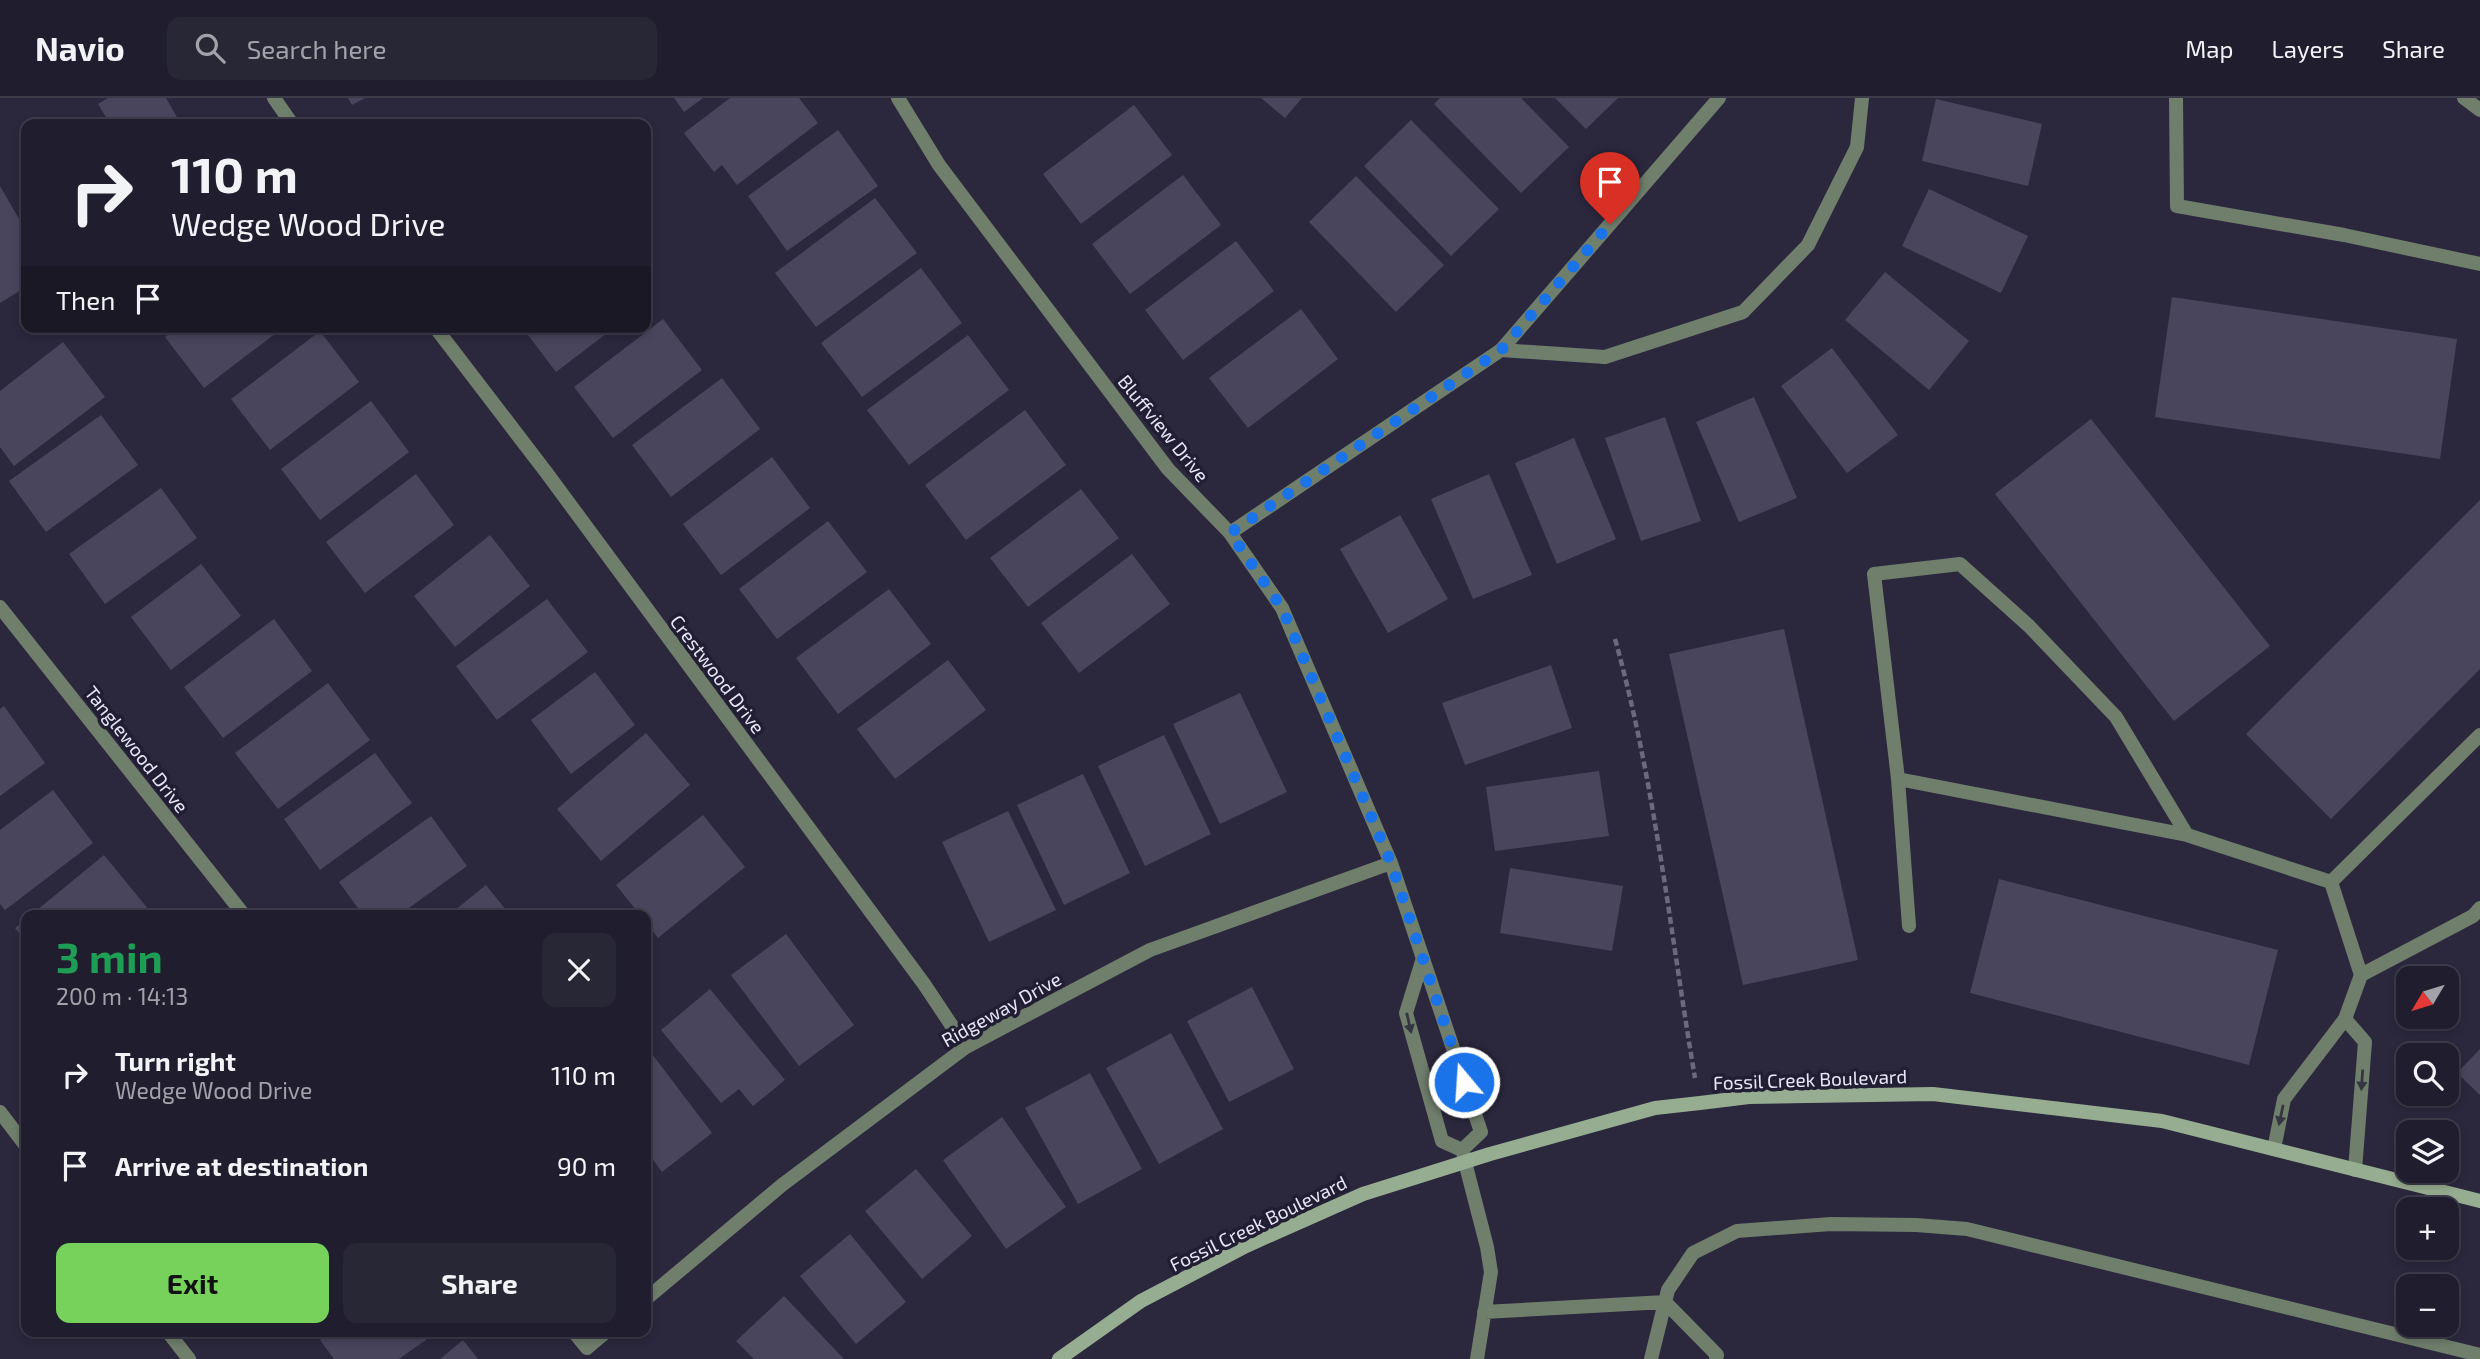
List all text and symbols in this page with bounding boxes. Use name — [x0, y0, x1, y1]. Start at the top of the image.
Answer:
search box — [167, 17, 657, 80]
text: Navio — [35, 28, 125, 68]
icon: search — [191, 29, 229, 67]
text: Search here — [247, 33, 386, 64]
text: Map — [2185, 34, 2233, 63]
text: Layers — [2271, 34, 2344, 63]
text: Share — [2382, 34, 2445, 63]
text: 110 m — [171, 144, 298, 203]
icon: right — [56, 147, 147, 238]
pin — [1580, 152, 1640, 224]
icon: arrive — [1591, 163, 1629, 201]
text: Wedge Wood Drive — [171, 204, 445, 242]
icon: arrive — [129, 280, 167, 318]
text: Then — [56, 284, 115, 315]
street label: Bluffview Drive — [1114, 370, 1214, 486]
street label: Crestwood Drive — [666, 610, 770, 738]
street label: Tanglewood Drive — [80, 681, 194, 817]
text: 3 min — [56, 931, 163, 981]
button: close — [542, 933, 616, 1007]
north arrow — [2396, 966, 2459, 1029]
map controls — [2396, 966, 2459, 1337]
street label: Ridgeway Drive — [937, 967, 1065, 1051]
text: 200 m · 14:13 — [56, 982, 188, 1010]
one-way arrow — [1404, 1012, 1415, 1034]
button: search — [2396, 1043, 2459, 1106]
text: Turn right — [115, 1045, 236, 1076]
position arrow — [1427, 1045, 1501, 1119]
icon: right — [56, 1056, 94, 1094]
text: 110 m — [551, 1059, 616, 1090]
street label: Fossil Creek Boulevard — [1712, 1064, 1908, 1094]
one-way arrow — [2356, 1069, 2367, 1091]
text: Wedge Wood Drive — [115, 1076, 312, 1104]
one-way arrow — [2275, 1104, 2286, 1126]
button: layers — [2396, 1120, 2459, 1183]
icon: arrive — [56, 1147, 94, 1185]
text: Arrive at destination — [115, 1150, 368, 1181]
text: 90 m — [557, 1150, 616, 1181]
street label: Fossil Creek Boulevard — [1166, 1170, 1350, 1276]
button: + — [2396, 1197, 2459, 1260]
button: Exit — [56, 1243, 329, 1323]
button: Share — [343, 1243, 616, 1323]
button: − — [2396, 1274, 2459, 1337]

